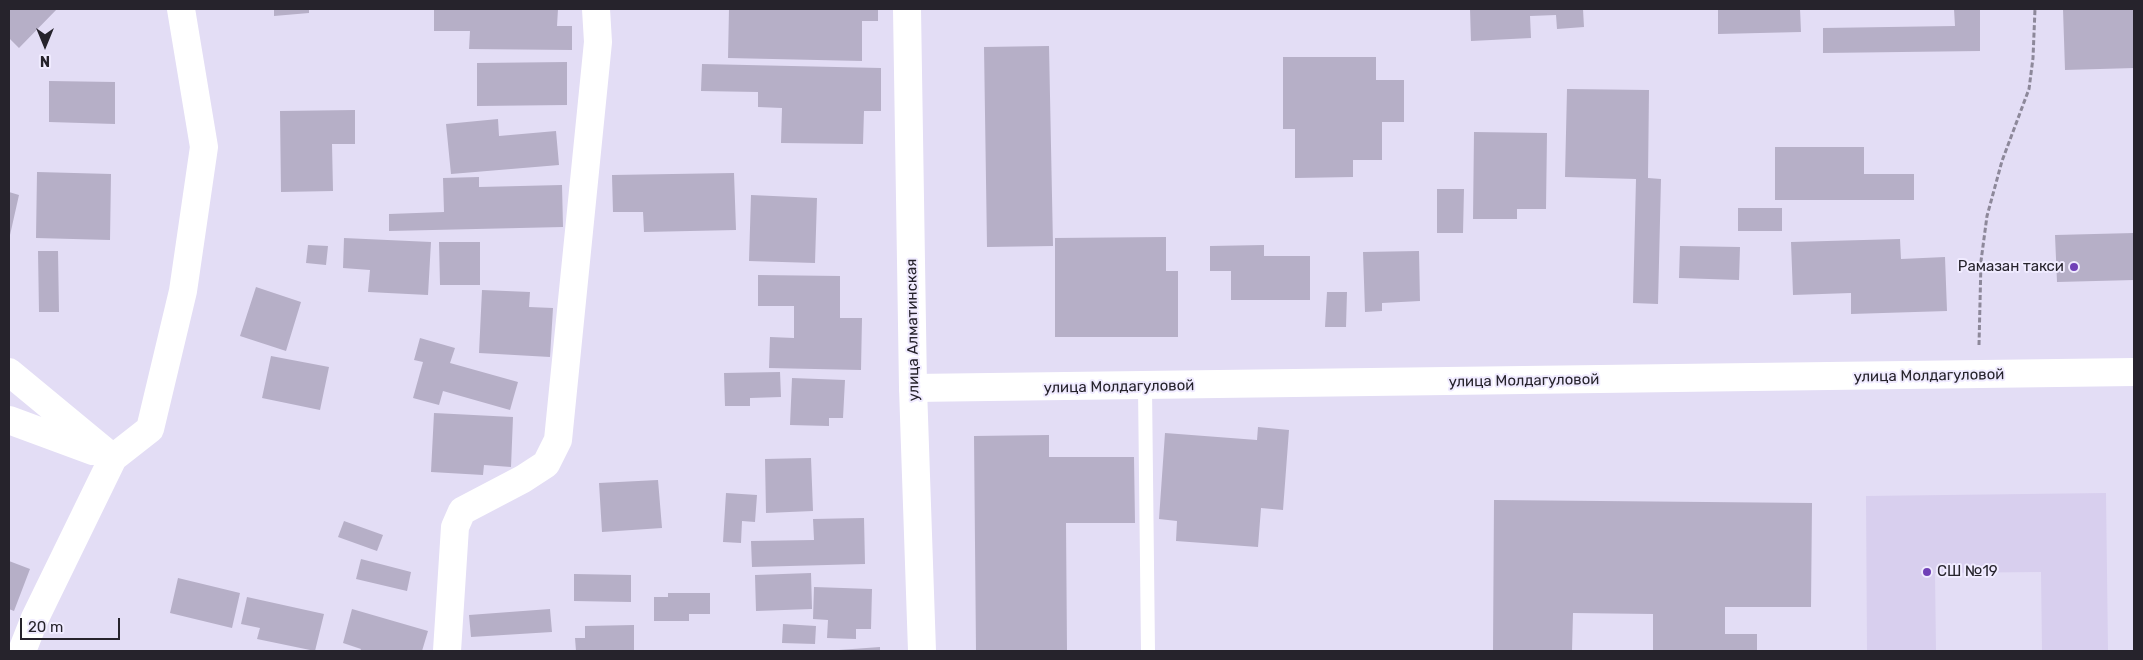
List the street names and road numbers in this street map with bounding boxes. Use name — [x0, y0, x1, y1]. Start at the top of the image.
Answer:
street label: улица Алматинская — [903, 258, 923, 402]
street label: улица Молдагуловой — [1853, 366, 2005, 386]
street label: улица Молдагуловой — [1448, 371, 1600, 391]
street label: улица Молдагуловой — [1043, 377, 1195, 397]

